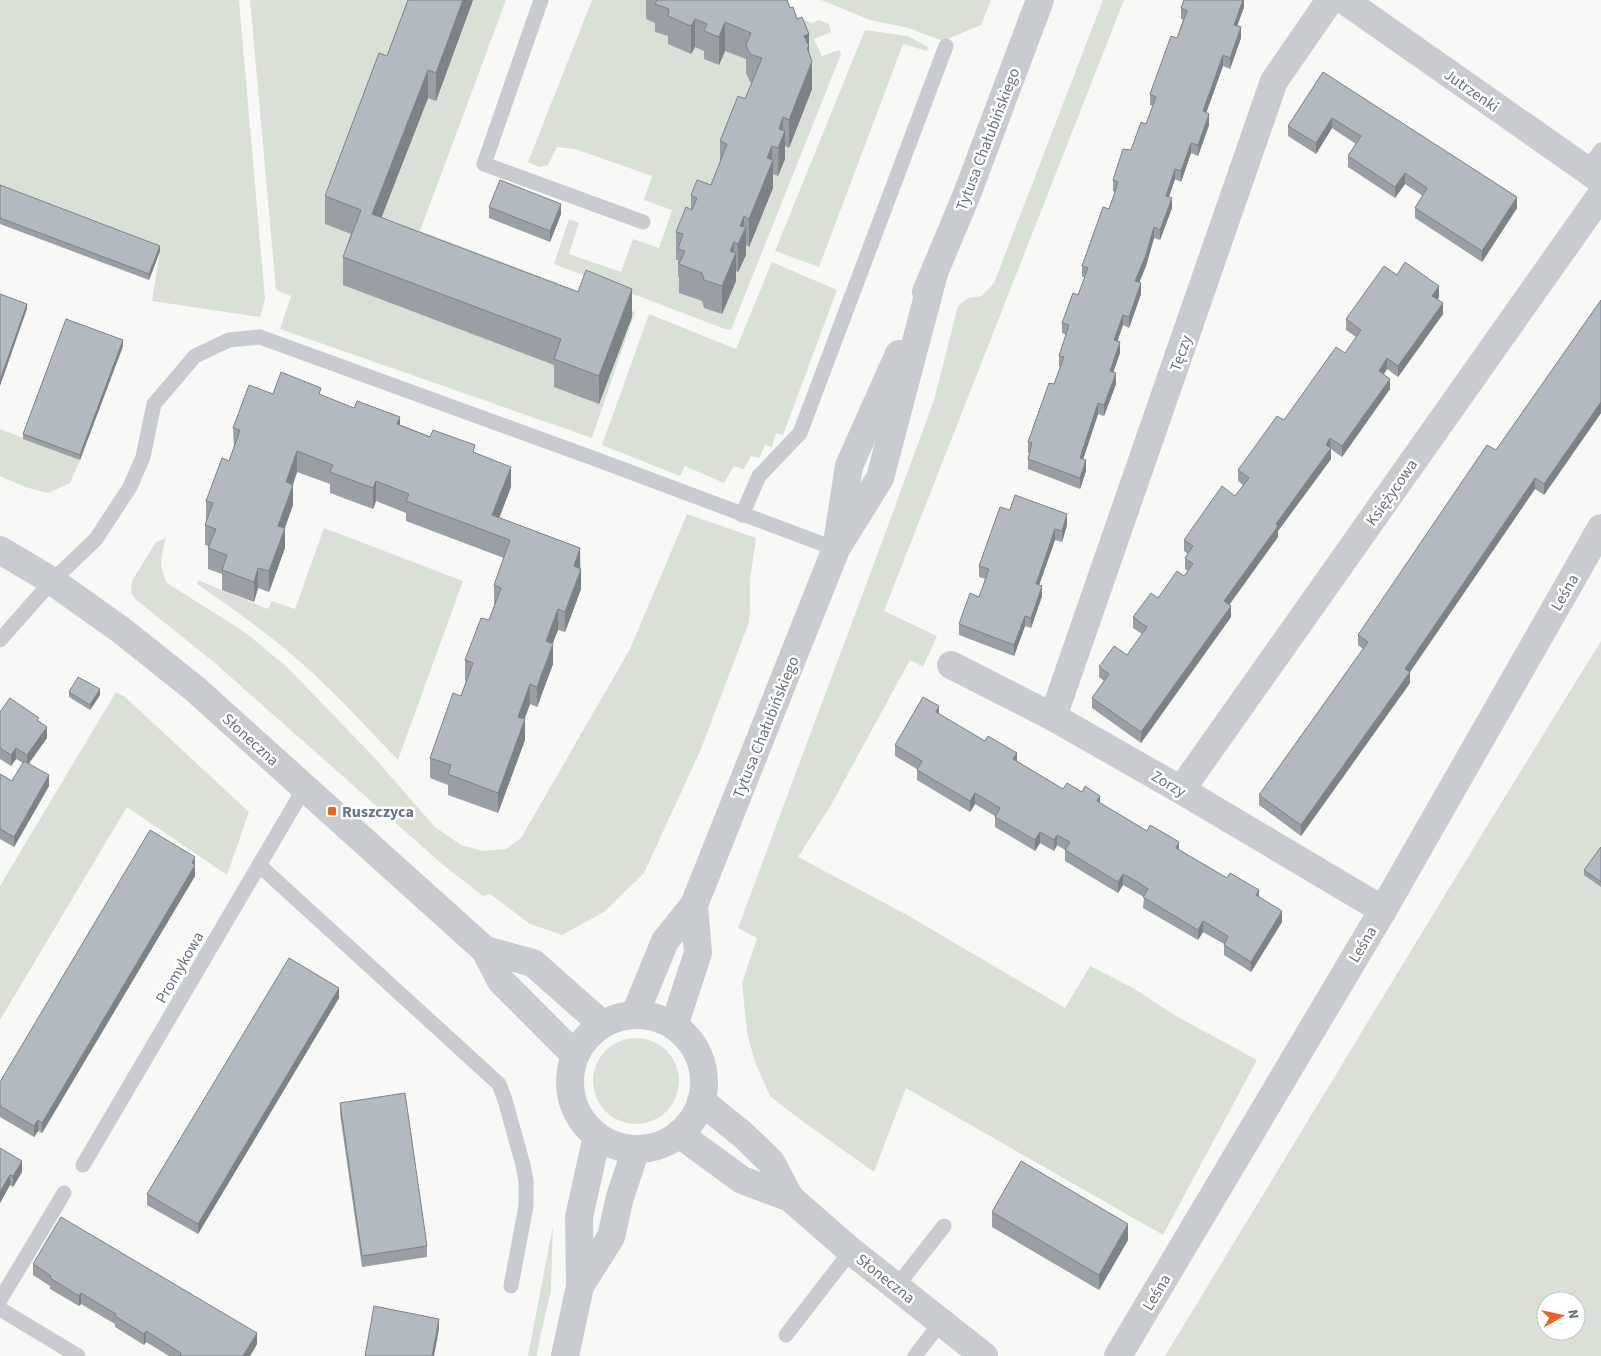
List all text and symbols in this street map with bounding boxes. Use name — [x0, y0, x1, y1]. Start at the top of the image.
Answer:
street label: Jutrzenki — [1440, 64, 1503, 118]
street label: Tytusa Chałubińskiego — [951, 65, 1025, 214]
street label: Tęczy — [1165, 332, 1198, 374]
street label: Księżycowa — [1361, 455, 1423, 530]
street label: Leśna — [1546, 570, 1584, 615]
street label: Tytusa Chałubińskiego — [727, 653, 804, 802]
street label: Słoneczna — [217, 708, 284, 771]
street label: Zorzy — [1147, 765, 1190, 803]
place label: Ruszczyca — [342, 801, 414, 823]
marker: Ruszczyca — [326, 805, 338, 817]
street label: Leśna — [1343, 922, 1382, 967]
street label: Promykowa — [150, 928, 209, 1007]
street label: Słoneczna — [851, 1249, 920, 1309]
street label: Leśna — [1137, 1270, 1176, 1315]
north arrow — [1536, 1291, 1586, 1341]
text: N — [1562, 1308, 1583, 1320]

